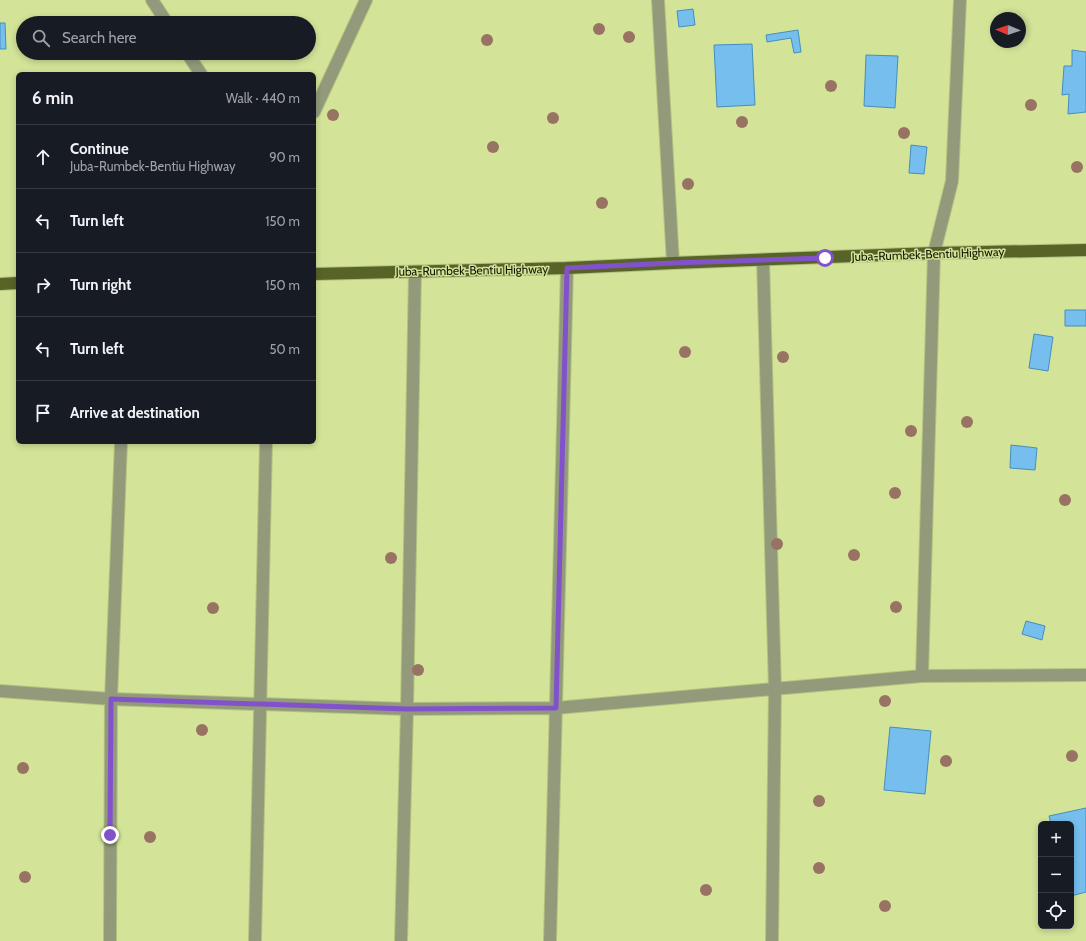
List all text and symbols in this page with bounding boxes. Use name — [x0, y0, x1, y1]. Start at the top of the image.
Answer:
north arrow — [990, 12, 1026, 48]
search box — [16, 16, 316, 60]
icon: search — [30, 27, 52, 49]
text: Search here — [62, 29, 137, 47]
text: 6 min — [32, 88, 74, 108]
text: Walk · 440 m — [226, 90, 300, 106]
text: Continue — [70, 140, 129, 158]
icon: ahead — [32, 146, 54, 168]
text: 90 m — [269, 149, 300, 165]
text: Juba-Rumbek-Bentiu Highway — [70, 158, 235, 174]
icon: left — [32, 210, 54, 232]
text: Turn left — [70, 212, 124, 230]
text: 150 m — [265, 213, 300, 229]
street label: Juba-Rumbek-Bentiu Highway — [850, 244, 1005, 264]
route start — [816, 249, 834, 267]
street label: Juba-Rumbek-Bentiu Highway — [395, 261, 548, 279]
icon: right — [32, 274, 54, 296]
text: Turn right — [70, 276, 131, 294]
text: 150 m — [265, 277, 300, 293]
icon: left — [32, 338, 54, 360]
text: Turn left — [70, 340, 124, 358]
text: 50 m — [270, 341, 300, 357]
icon: arrive — [32, 402, 54, 424]
text: Arrive at destination — [70, 404, 200, 422]
map controls — [1038, 821, 1074, 929]
button: + — [1038, 821, 1074, 857]
route end — [101, 826, 119, 844]
button: − — [1038, 857, 1074, 893]
button: locate — [1038, 893, 1074, 929]

